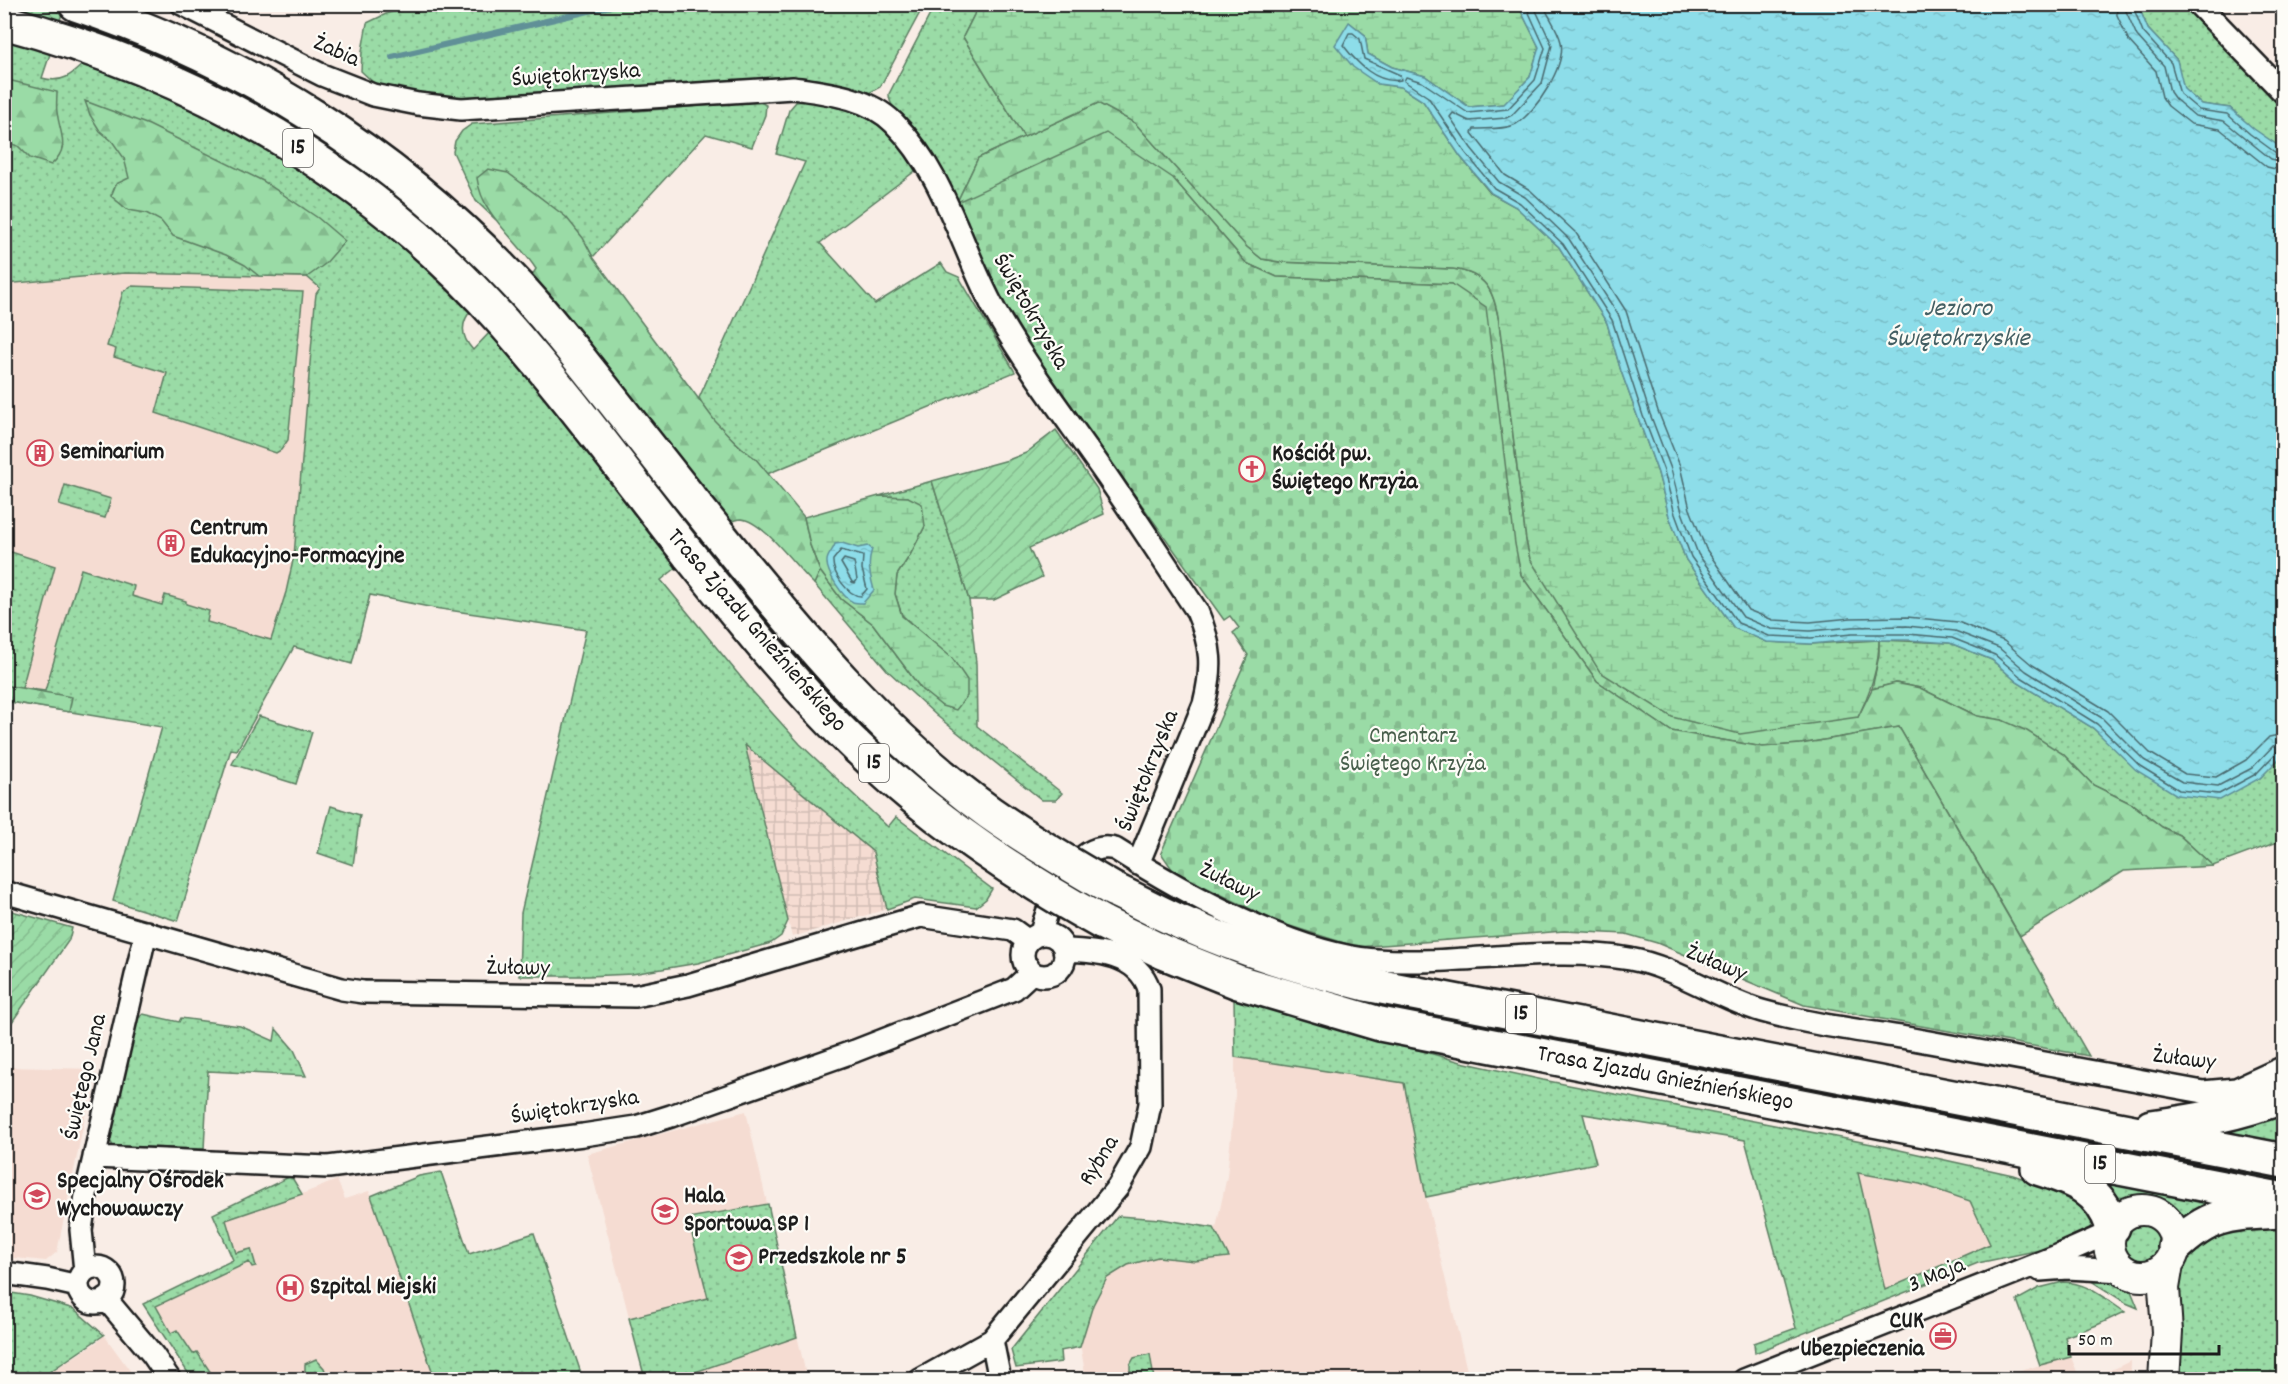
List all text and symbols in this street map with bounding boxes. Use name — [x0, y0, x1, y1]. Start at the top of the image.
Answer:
street label: Żabia — [307, 27, 366, 78]
street label: Świętokrzyska — [511, 55, 642, 97]
road number: 15 — [283, 129, 313, 167]
street label: Świętokrzyska — [983, 248, 1077, 377]
water label: Jezioro Świętokrzyskie — [1886, 291, 2031, 358]
place label: Seminarium — [60, 436, 165, 470]
building icon: Seminarium — [25, 438, 55, 468]
place label: Kościół pw. Świętego Krzyża — [1272, 438, 1418, 500]
church icon: Kościół pw. Świętego Krzyża — [1237, 454, 1267, 484]
place label: Centrum Edukacyjno-Formacyjne — [190, 512, 405, 574]
street label: Trasa Zjazdu Gnieźnieńskiego — [658, 521, 854, 741]
building icon: Centrum Edukacyjno-Formacyjne — [156, 528, 186, 558]
street label: Świętokrzyska — [1109, 704, 1189, 837]
park label: Cmentarz Świętego Krzyża — [1340, 720, 1487, 782]
road number: 15 — [859, 744, 889, 782]
street label: Żuławy — [1193, 854, 1266, 913]
street label: Żuławy — [1680, 936, 1753, 993]
street label: Żuławy — [486, 951, 551, 987]
road number: 15 — [1506, 995, 1536, 1033]
street label: Świętego Jana — [55, 1010, 117, 1144]
street label: Trasa Zjazdu Gnieźnieńskiego — [1534, 1037, 1796, 1121]
street label: Żuławy — [2150, 1039, 2219, 1081]
street label: Świętokrzyska — [509, 1081, 642, 1135]
street label: Rybna — [1071, 1128, 1129, 1193]
road number: 15 — [2085, 1145, 2115, 1183]
place label: Specjalny Ośrodek Wychowawczy — [57, 1165, 224, 1227]
place label: Hala Sportowa SP 1 — [684, 1180, 809, 1242]
school or university icon: Specjalny Ośrodek Wychowawczy — [22, 1181, 52, 1211]
school or university icon: Hala Sportowa SP 1 — [650, 1196, 680, 1226]
place label: Przedszkole nr 5 — [758, 1241, 907, 1275]
school or university icon: Przedszkole nr 5 — [724, 1243, 754, 1273]
street label: 3 Maja — [1903, 1249, 1971, 1303]
place label: Szpital Miejski — [310, 1271, 437, 1305]
hospital icon: Szpital Miejski — [275, 1273, 305, 1303]
place label: CUK Ubezpieczenia — [1800, 1305, 1925, 1367]
scale bar — [2069, 1318, 2219, 1356]
office icon: CUK Ubezpieczenia — [1928, 1321, 1958, 1351]
text: 50 m — [2078, 1329, 2113, 1354]

